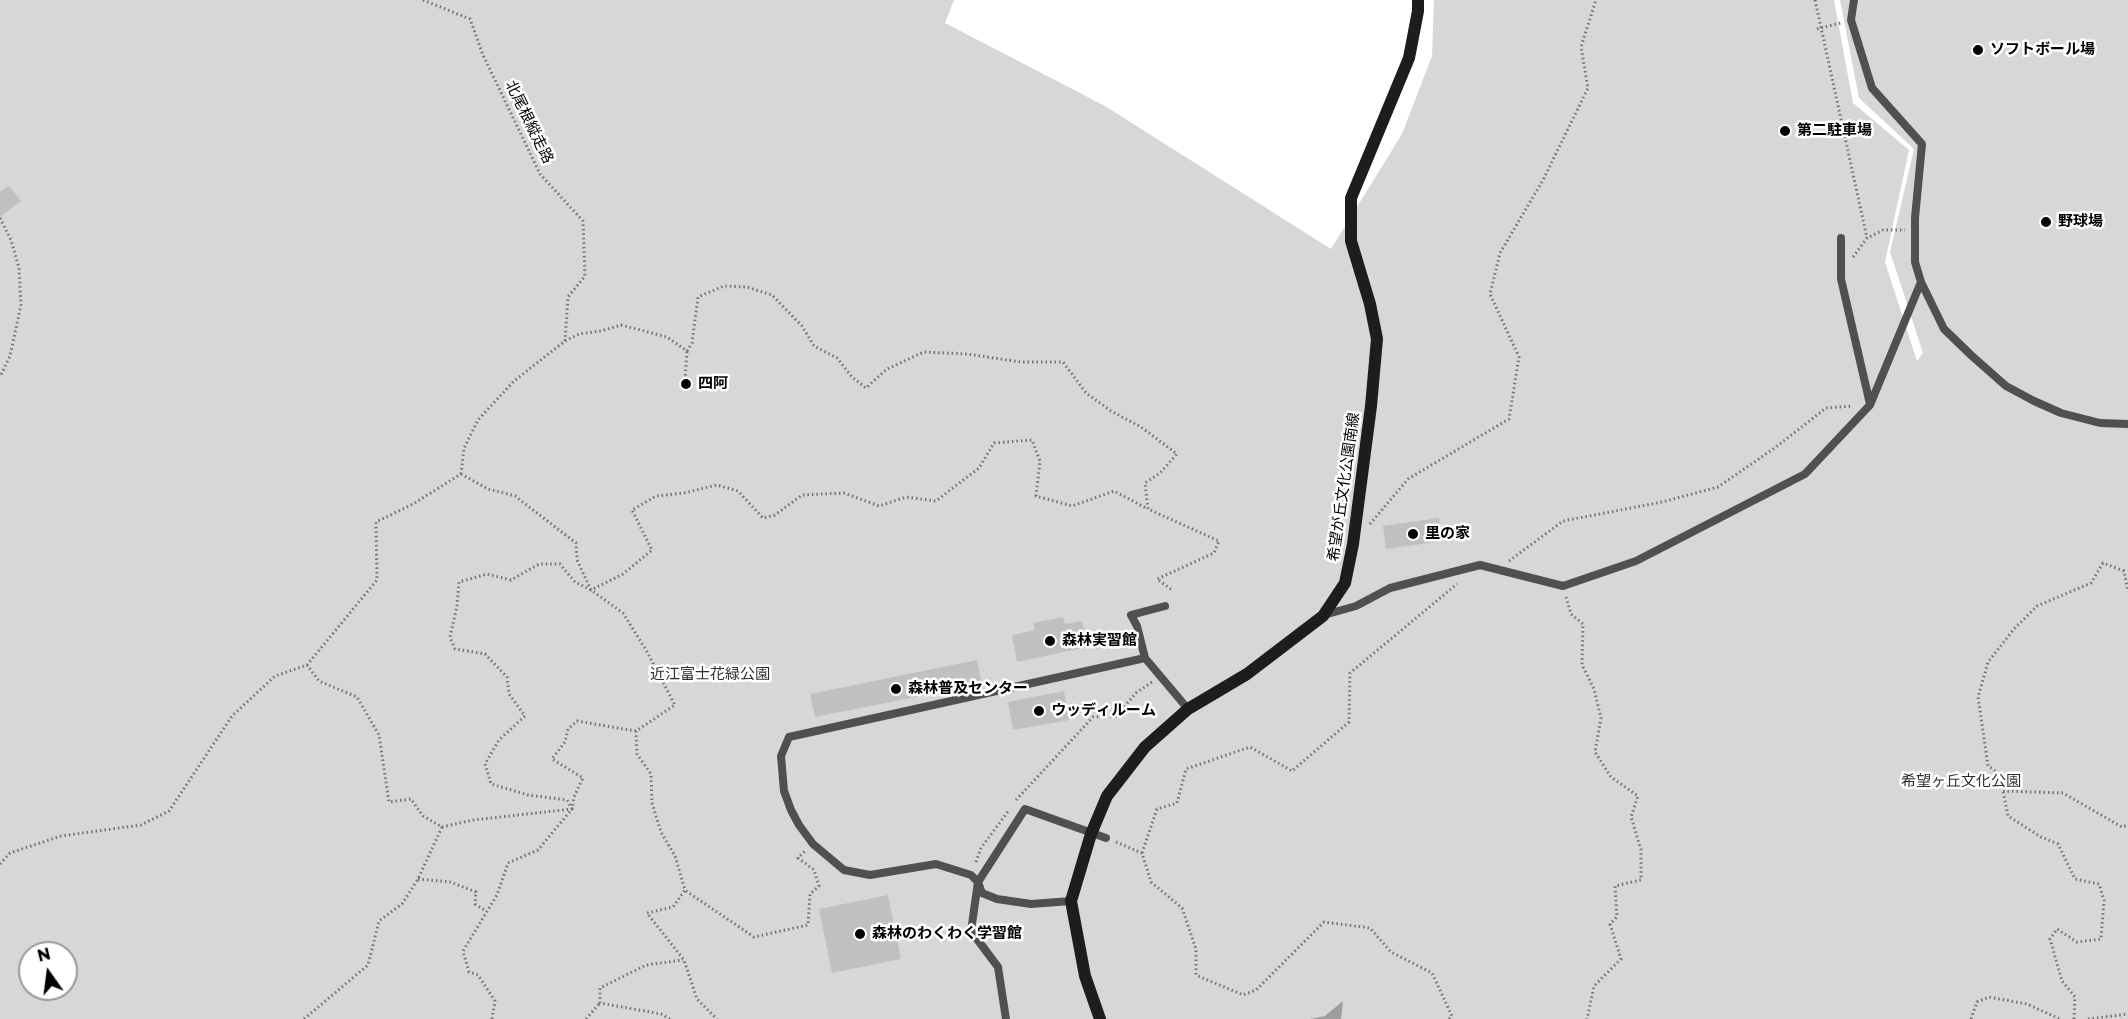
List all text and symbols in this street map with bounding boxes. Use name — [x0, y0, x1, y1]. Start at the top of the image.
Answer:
place label: ソフトボール場 — [1990, 41, 2095, 59]
marker: ソフトボール場 — [1971, 43, 1985, 57]
street label: 北尾根縦走路 — [501, 78, 557, 166]
place label: 第二駐車場 — [1797, 122, 1872, 140]
marker: 第二駐車場 — [1778, 124, 1792, 138]
place label: 野球場 — [2058, 213, 2103, 231]
marker: 野球場 — [2039, 215, 2053, 229]
place label: 四阿 — [698, 375, 728, 393]
marker: 四阿 — [679, 377, 693, 391]
street label: 希望が丘文化公園南線 — [1325, 411, 1363, 563]
place label: 里の家 — [1425, 525, 1470, 543]
marker: 里の家 — [1406, 527, 1420, 541]
place label: 森林実習館 — [1062, 632, 1137, 650]
marker: 森林実習館 — [1043, 634, 1057, 648]
park label: 近江富士花緑公園 — [650, 666, 770, 684]
place label: 森林普及センター — [908, 680, 1028, 698]
marker: 森林普及センター — [889, 682, 903, 696]
place label: ウッディルーム — [1051, 702, 1156, 720]
marker: ウッディルーム — [1032, 704, 1046, 718]
park label: 希望ヶ丘文化公園 — [1901, 773, 2021, 791]
place label: 森林のわくわく学習館 — [872, 925, 1022, 943]
marker: 森林のわくわく学習館 — [853, 927, 867, 941]
north arrow — [18, 941, 78, 1001]
text: N — [35, 944, 53, 966]

